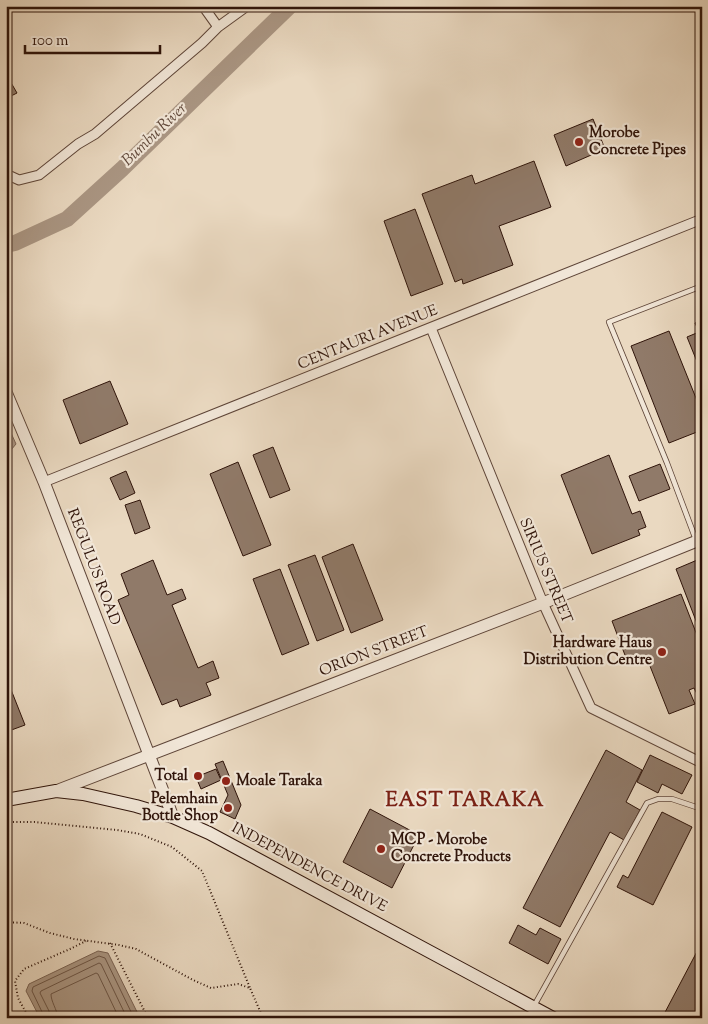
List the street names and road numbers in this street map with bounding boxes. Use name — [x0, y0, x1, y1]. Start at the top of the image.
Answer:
street label: CENTAURI AVENUE — [295, 300, 441, 376]
street label: REGULUS ROAD — [61, 505, 125, 629]
street label: SIRIUS STREET — [513, 515, 577, 627]
street label: ORION STREET — [316, 621, 432, 682]
street label: INDEPENDENCE DRIVE — [228, 818, 390, 918]

